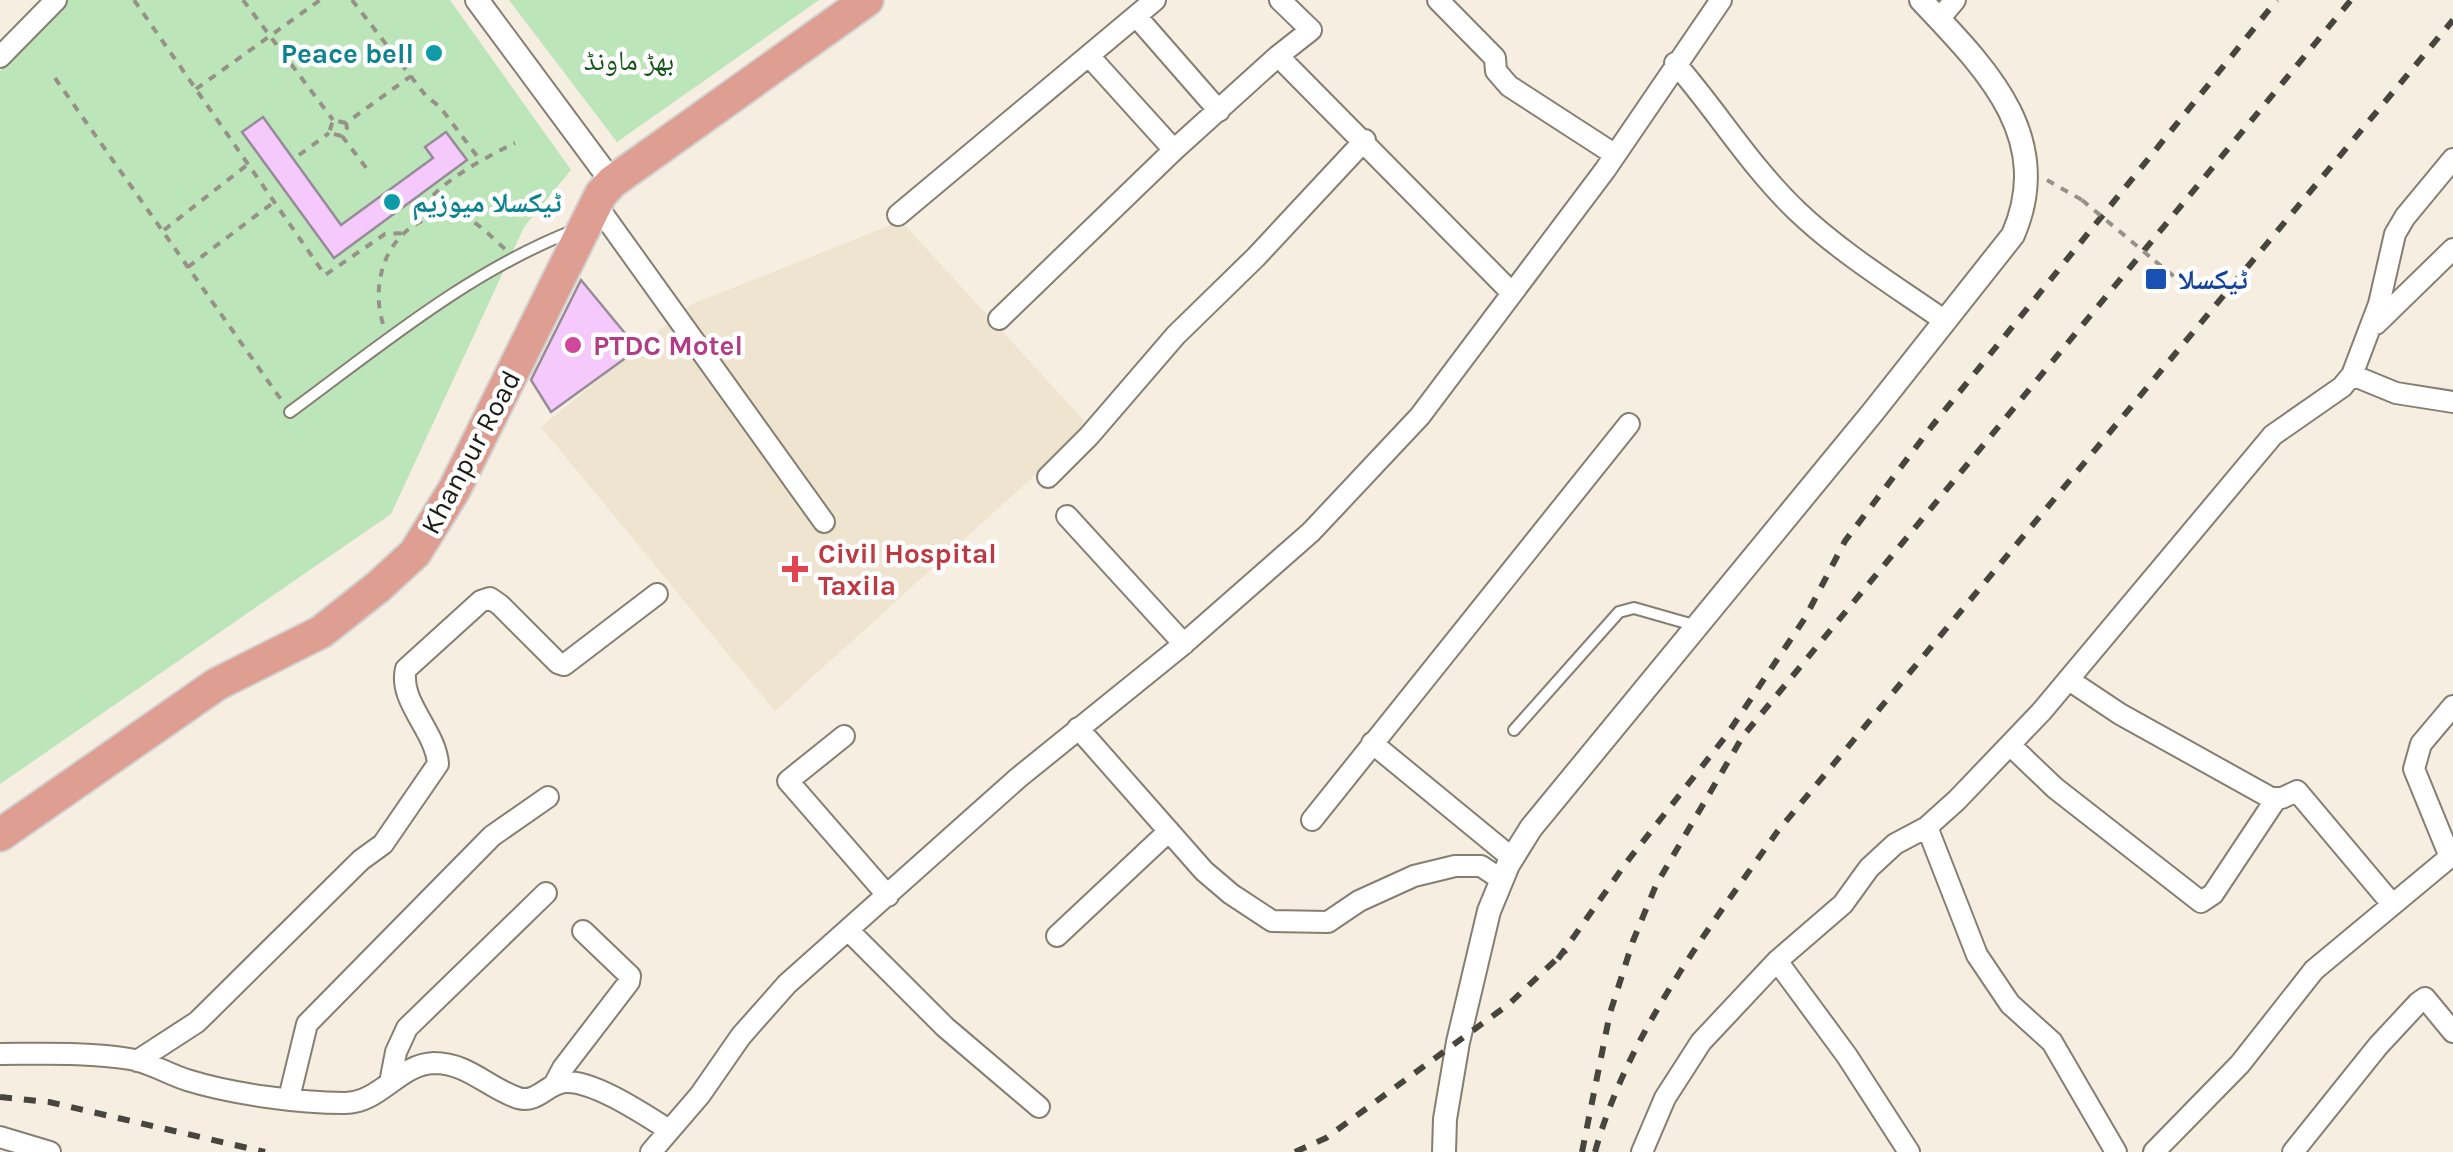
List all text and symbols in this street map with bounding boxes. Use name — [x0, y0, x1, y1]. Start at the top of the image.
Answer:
place label: Peace bell — [281, 37, 414, 70]
marker: Peace bell — [423, 42, 445, 64]
park label: بھڑ ماونڈ — [584, 44, 674, 77]
place label: ٹیکسلا میوزیم — [412, 186, 562, 221]
marker: ٹیکسلا میوزیم — [381, 191, 403, 213]
place label: ٹیکسلا — [2178, 263, 2248, 296]
marker: ٹیکسلا — [2143, 266, 2169, 292]
place label: PTDC Motel — [593, 329, 743, 362]
marker: PTDC Motel — [562, 334, 584, 356]
street label: Khanpur Road — [413, 365, 527, 540]
place label: Civil Hospital Taxila — [818, 537, 997, 602]
marker: Civil Hospital Taxila — [782, 556, 808, 582]

